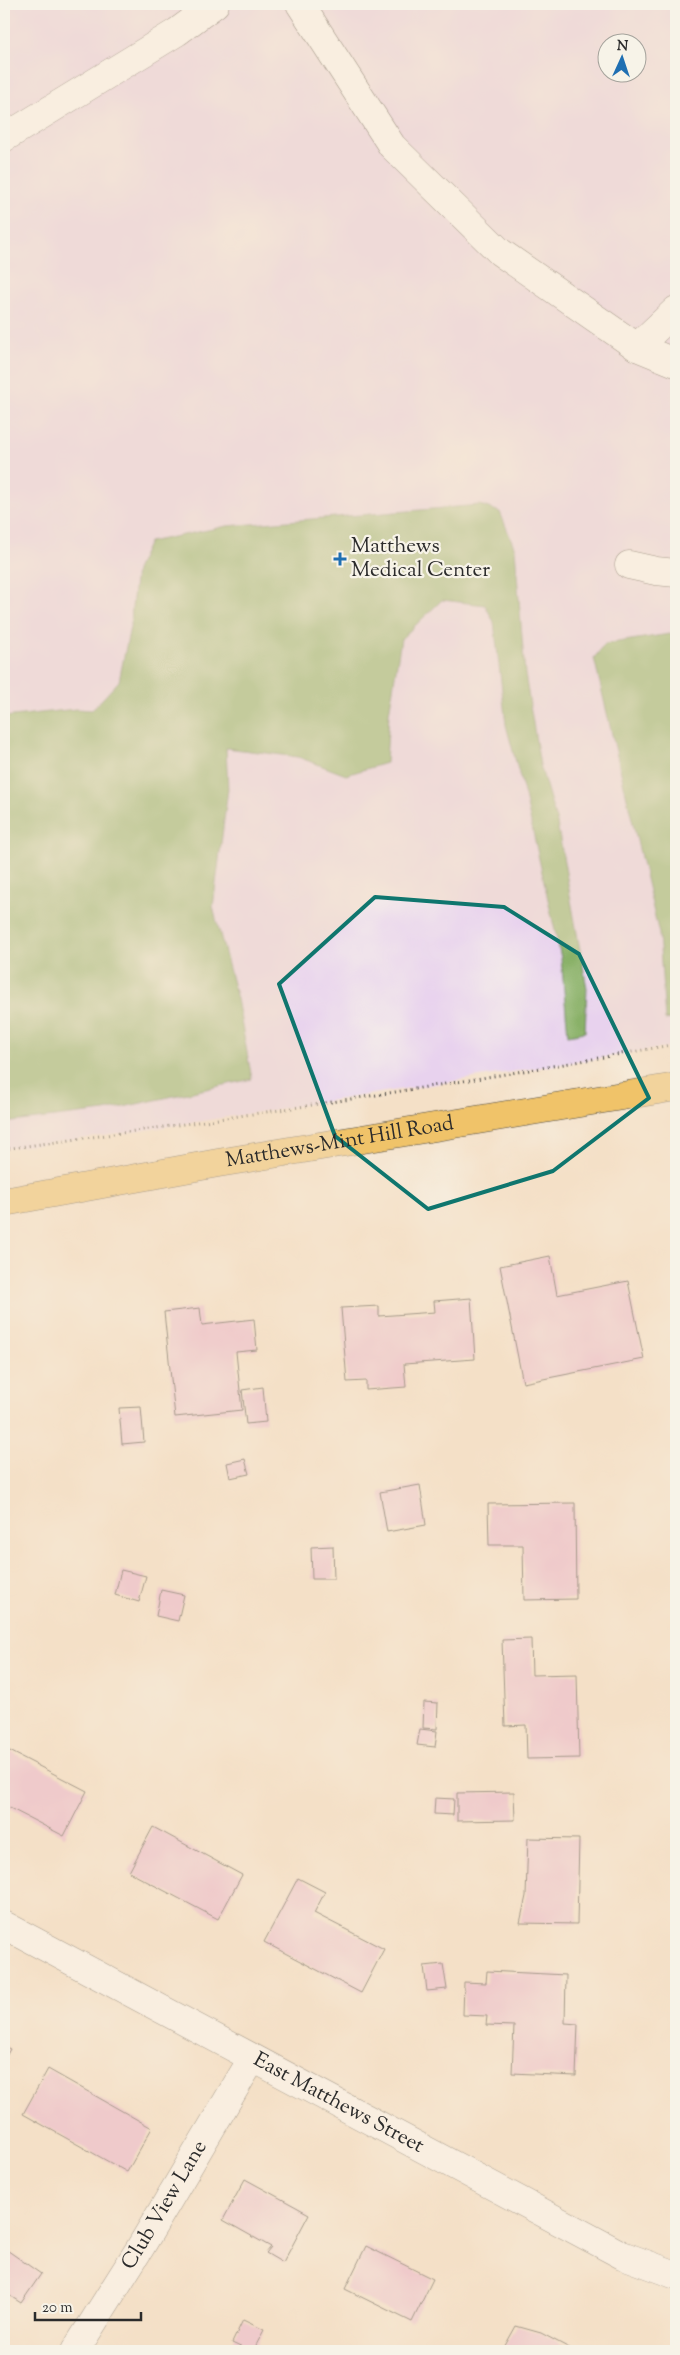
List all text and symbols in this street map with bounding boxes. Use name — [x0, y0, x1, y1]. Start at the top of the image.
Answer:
north arrow — [598, 32, 648, 82]
text: N — [616, 37, 629, 57]
place label: Matthews Medical Center — [351, 532, 490, 586]
marker: Matthews Medical Center — [333, 552, 347, 566]
street label: Matthews-Mint Hill Road — [224, 1109, 456, 1176]
street label: East Matthews Street — [248, 2046, 429, 2161]
street label: Club View Lane — [115, 2135, 215, 2276]
scale bar — [35, 2290, 141, 2322]
text: 20 m — [42, 2298, 73, 2319]

